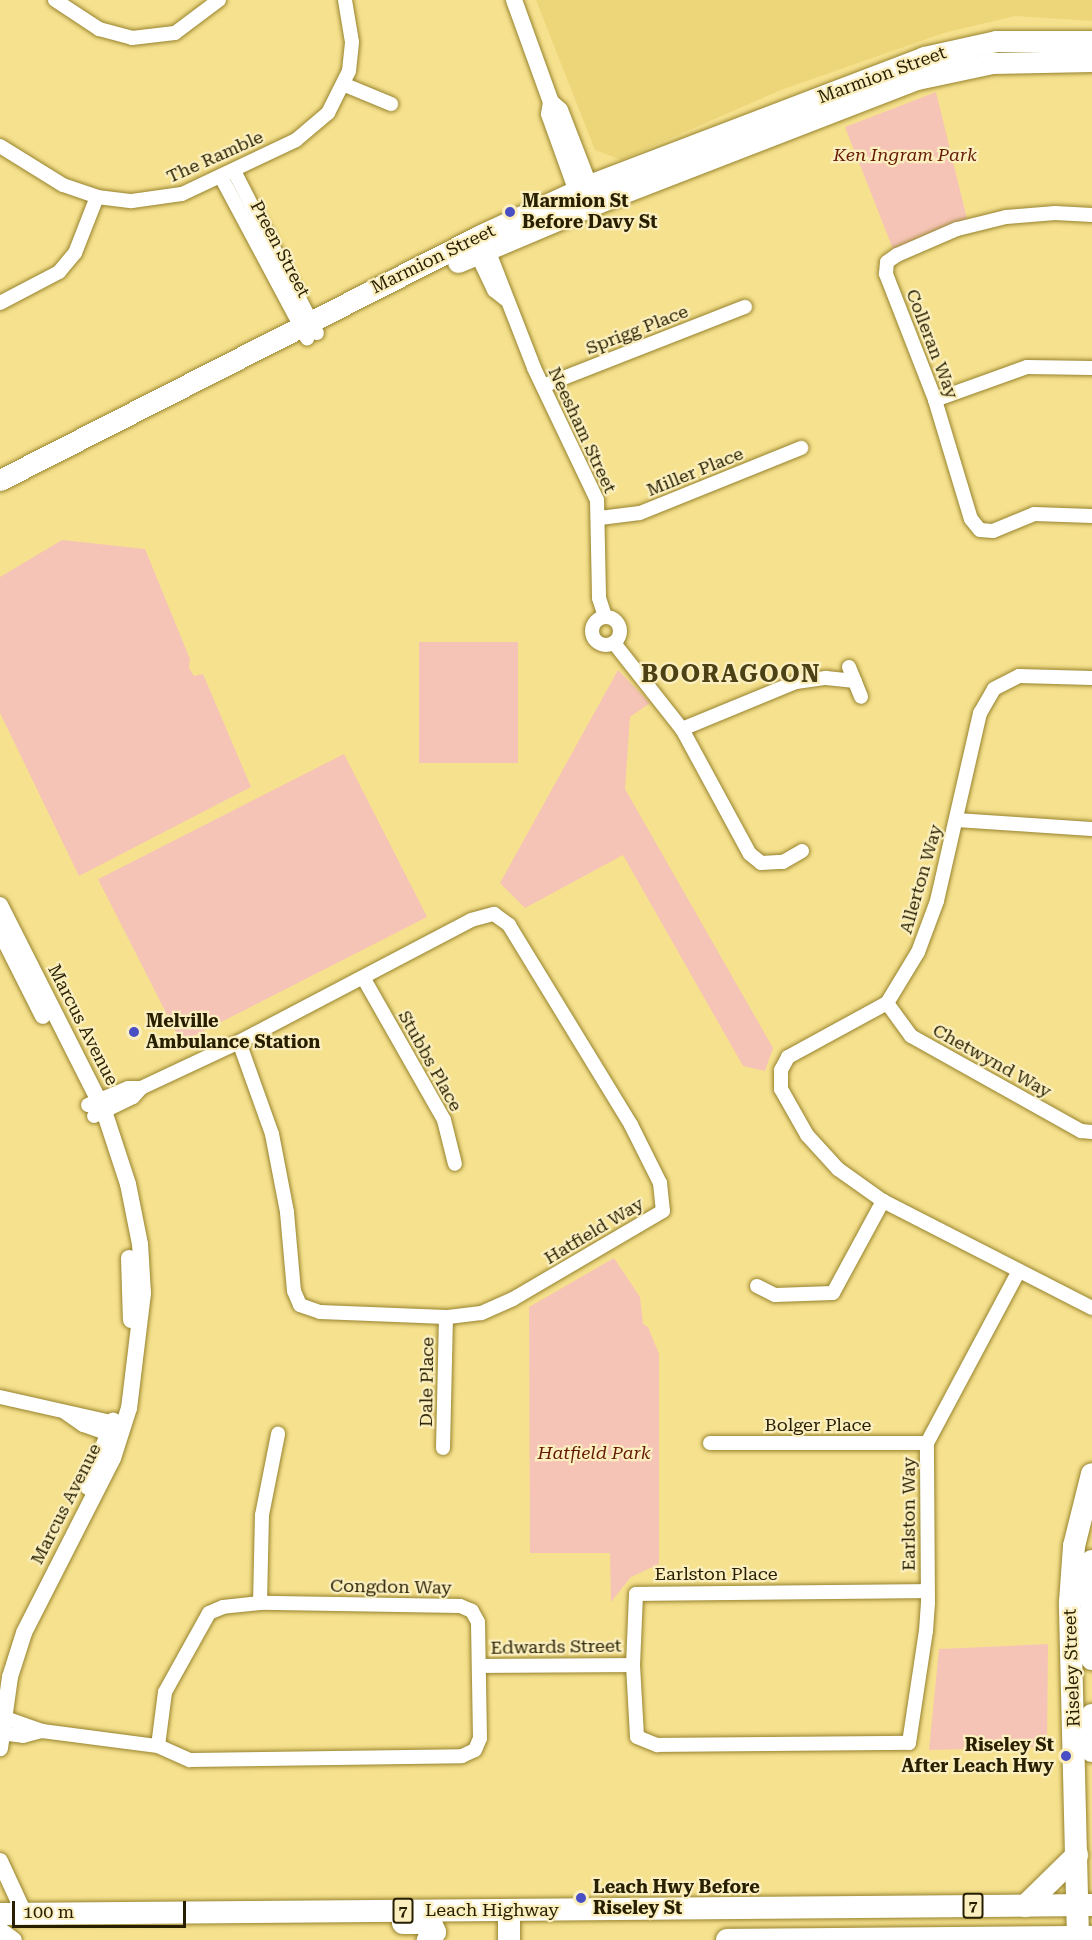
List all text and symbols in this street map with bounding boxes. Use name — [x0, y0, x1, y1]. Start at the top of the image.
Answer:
street label: Marmion Street — [815, 42, 949, 108]
street label: The Ramble — [163, 126, 267, 188]
park label: Ken Ingram Park — [833, 144, 977, 166]
place label: Marmion St Before Davy St — [522, 191, 658, 234]
street label: Preen Street — [245, 197, 315, 301]
marker: Marmion St Before Davy St — [503, 205, 517, 219]
street label: Marmion Street — [368, 220, 498, 298]
street label: Colleran Way — [901, 286, 963, 402]
street label: Sprigg Place — [583, 301, 691, 359]
street label: Neesham Street — [543, 364, 621, 496]
street label: Miller Place — [643, 443, 747, 501]
district label: BOORAGOON — [641, 661, 821, 689]
street label: Allerton Way — [895, 822, 947, 936]
street label: Marcus Avenue — [43, 961, 123, 1089]
street label: Stubbs Place — [393, 1007, 467, 1115]
place label: Melville Ambulance Station — [146, 1011, 320, 1054]
street label: Chetwynd Way — [929, 1019, 1055, 1103]
marker: Melville Ambulance Station — [127, 1025, 141, 1039]
street label: Hatfield Way — [540, 1193, 648, 1269]
street label: Dale Place — [415, 1337, 439, 1427]
street label: Bolger Place — [765, 1414, 871, 1436]
street label: Marcus Avenue — [26, 1440, 106, 1568]
park label: Hatfield Park — [538, 1442, 650, 1464]
street label: Earlston Way — [898, 1457, 920, 1571]
street label: Earlston Place — [654, 1563, 778, 1585]
street label: Congdon Way — [330, 1575, 452, 1599]
street label: Riseley Street — [1059, 1608, 1085, 1728]
street label: Edwards Street — [490, 1635, 622, 1659]
place label: Riseley St After Leach Hwy — [901, 1735, 1054, 1778]
marker: Riseley St After Leach Hwy — [1059, 1749, 1073, 1763]
place label: Leach Hwy Before Riseley St — [593, 1877, 760, 1920]
scale bar — [15, 1889, 189, 1927]
marker: Leach Hwy Before Riseley St — [574, 1891, 588, 1905]
road number: 7 — [962, 1893, 984, 1919]
road number: 7 — [392, 1898, 414, 1924]
street label: Leach Highway — [425, 1899, 559, 1921]
text: 100 m — [23, 1901, 74, 1922]

